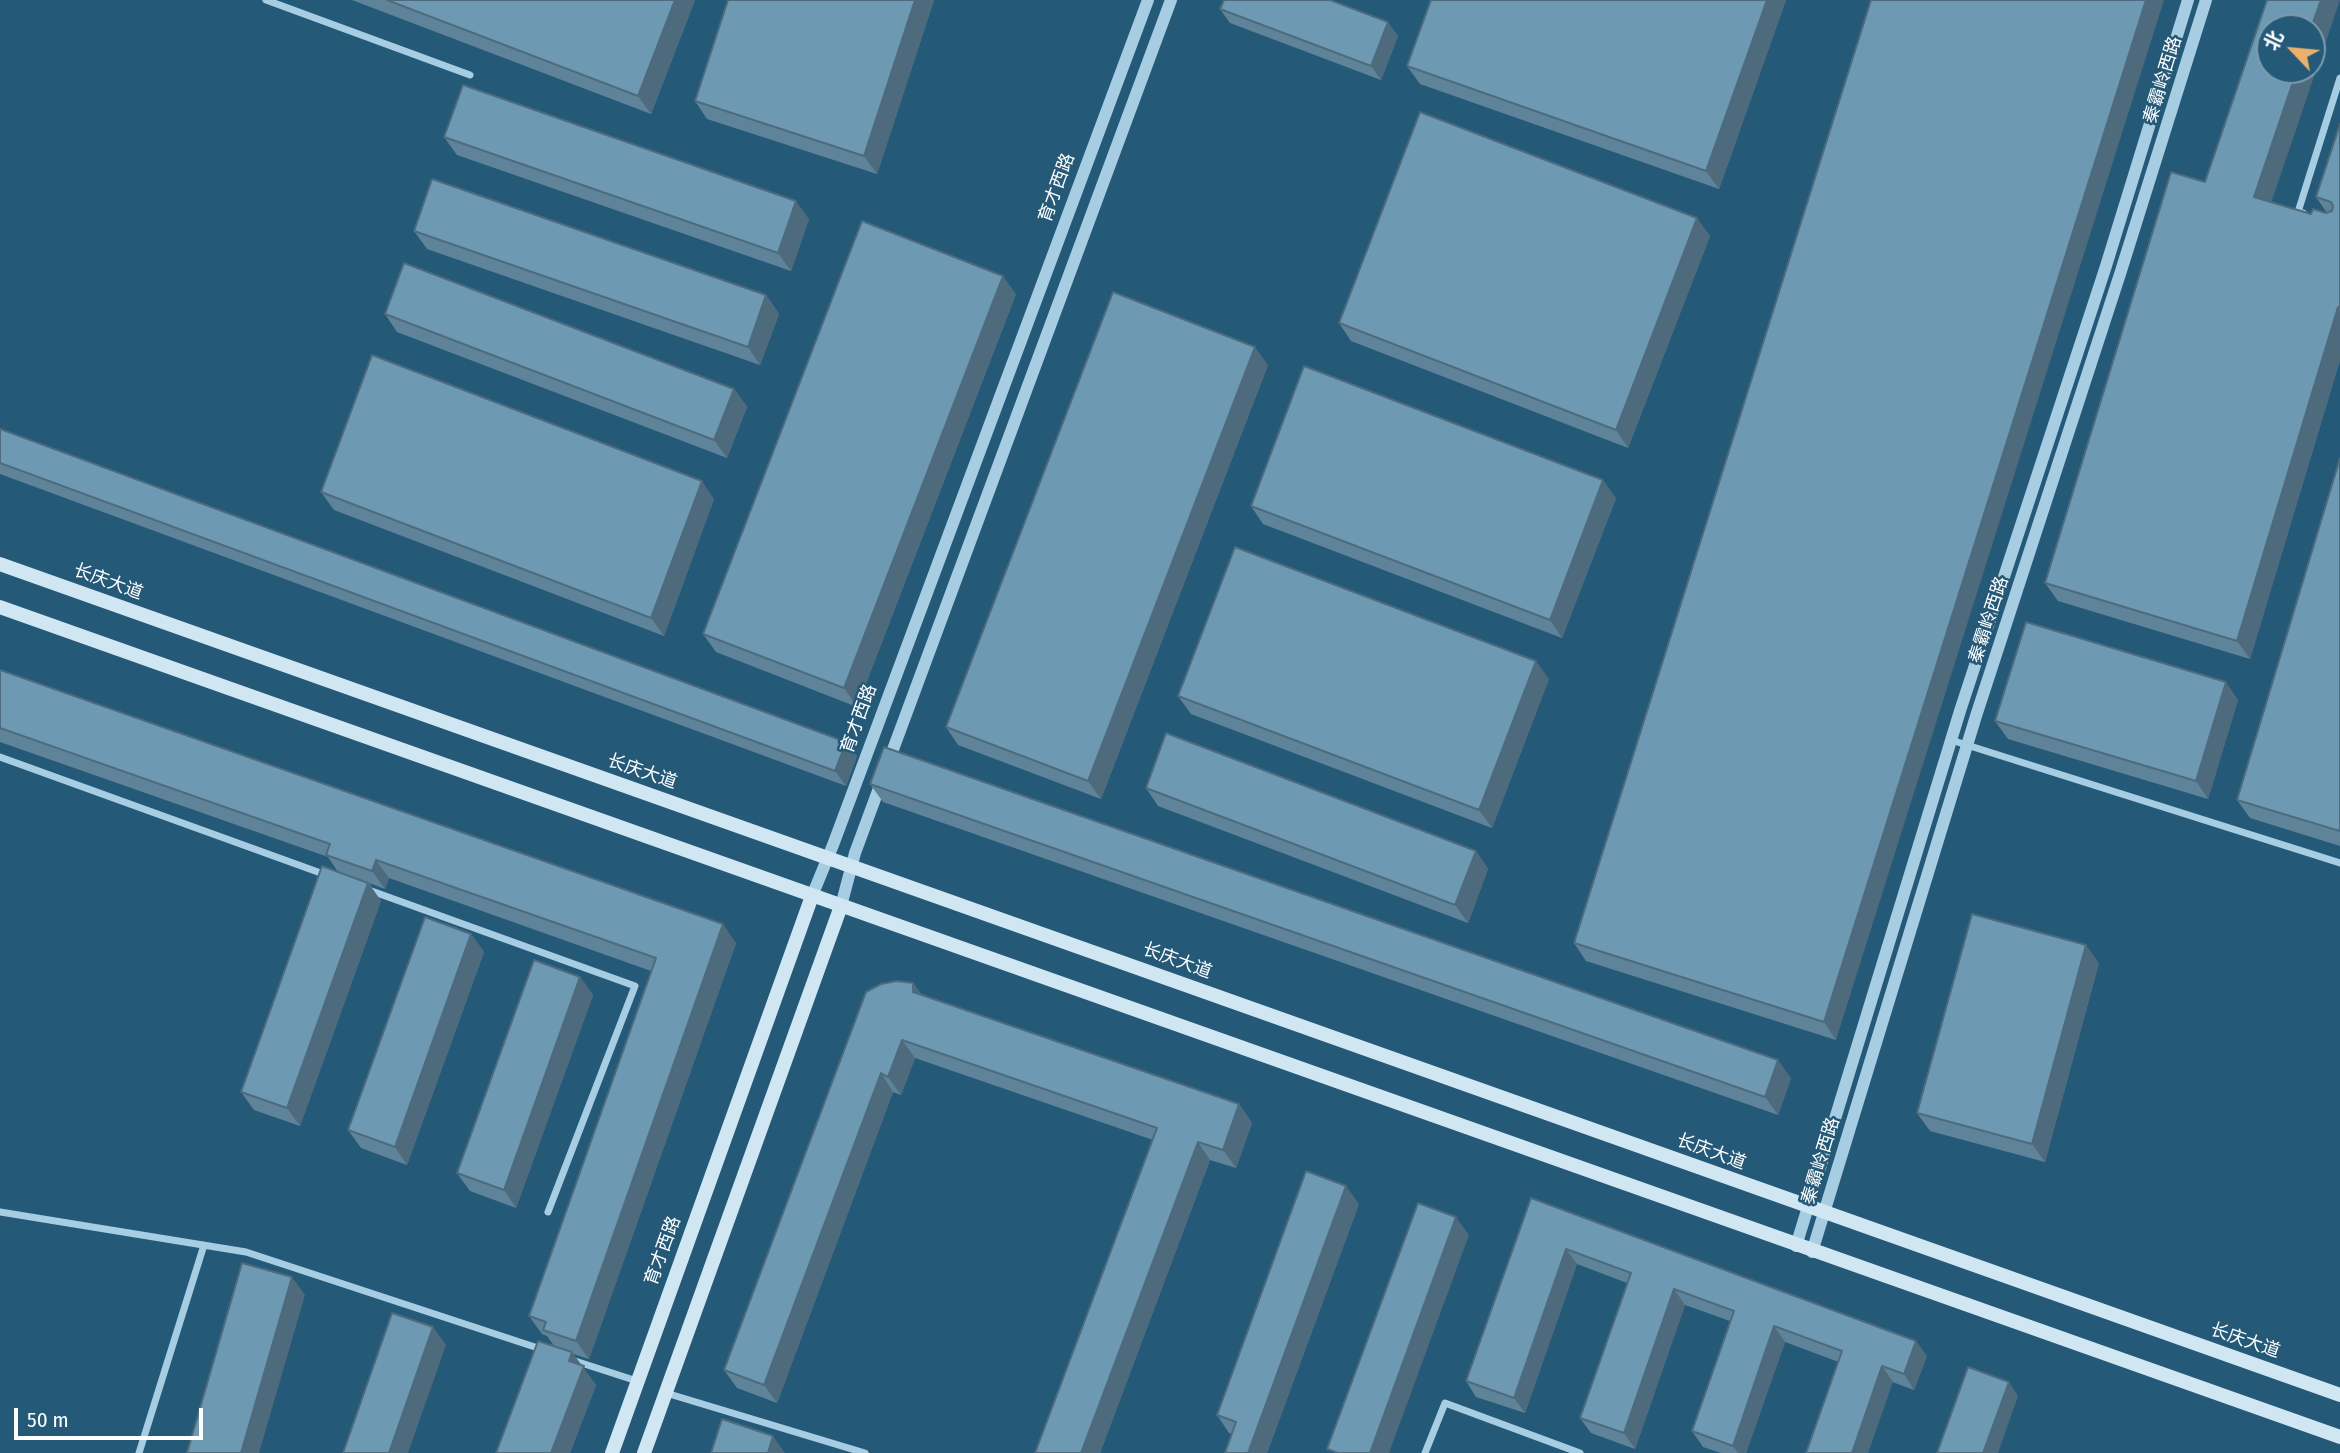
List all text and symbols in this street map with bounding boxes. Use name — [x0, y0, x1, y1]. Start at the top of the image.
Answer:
north arrow — [2256, 14, 2326, 84]
text: 北 — [2259, 27, 2288, 54]
street label: 秦霸岭西路 — [2140, 34, 2186, 126]
street label: 育才西路 — [1035, 150, 1079, 226]
street label: 长庆大道 — [70, 560, 146, 604]
street label: 秦霸岭西路 — [1965, 574, 2013, 666]
street label: 育才西路 — [837, 681, 881, 757]
street label: 长庆大道 — [604, 750, 680, 794]
street label: 长庆大道 — [1139, 939, 1215, 983]
street label: 秦霸岭西路 — [1798, 1115, 1844, 1207]
street label: 长庆大道 — [1673, 1130, 1749, 1174]
street label: 育才西路 — [641, 1213, 685, 1289]
street label: 长庆大道 — [2207, 1319, 2283, 1363]
scale bar — [18, 1394, 206, 1438]
text: 50 m — [27, 1407, 69, 1433]

